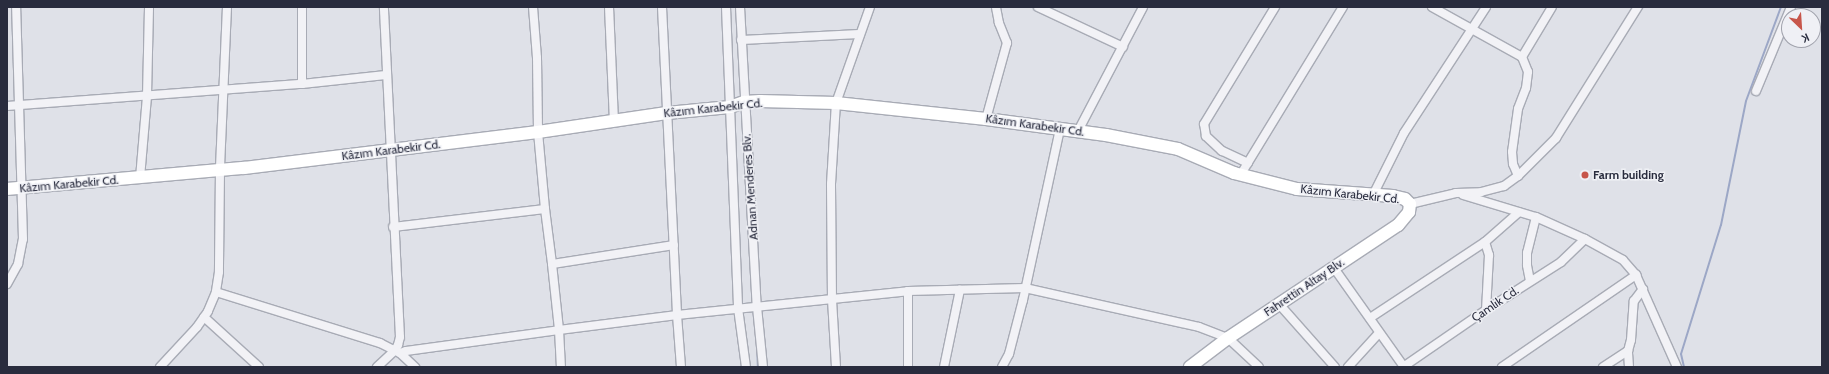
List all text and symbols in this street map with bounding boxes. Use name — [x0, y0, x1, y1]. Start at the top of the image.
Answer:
north arrow — [1781, 8, 1821, 48]
text: K — [1800, 30, 1812, 46]
street label: Kâzım Karabekir Cd. — [663, 96, 763, 120]
street label: Kâzım Karabekir Cd. — [985, 111, 1085, 139]
street label: Adnan Menderes Blv. — [739, 133, 761, 241]
street label: Kâzım Karabekir Cd. — [341, 137, 441, 163]
place label: Farm building — [1593, 168, 1664, 182]
marker: Farm building — [1580, 170, 1590, 180]
street label: Kâzım Karabekir Cd. — [19, 172, 119, 196]
street label: Kâzım Karabekir Cd. — [1300, 182, 1400, 206]
street label: Fahrettin Altay Blv. — [1261, 255, 1347, 319]
street label: Çamlık Cd. — [1469, 283, 1521, 325]

